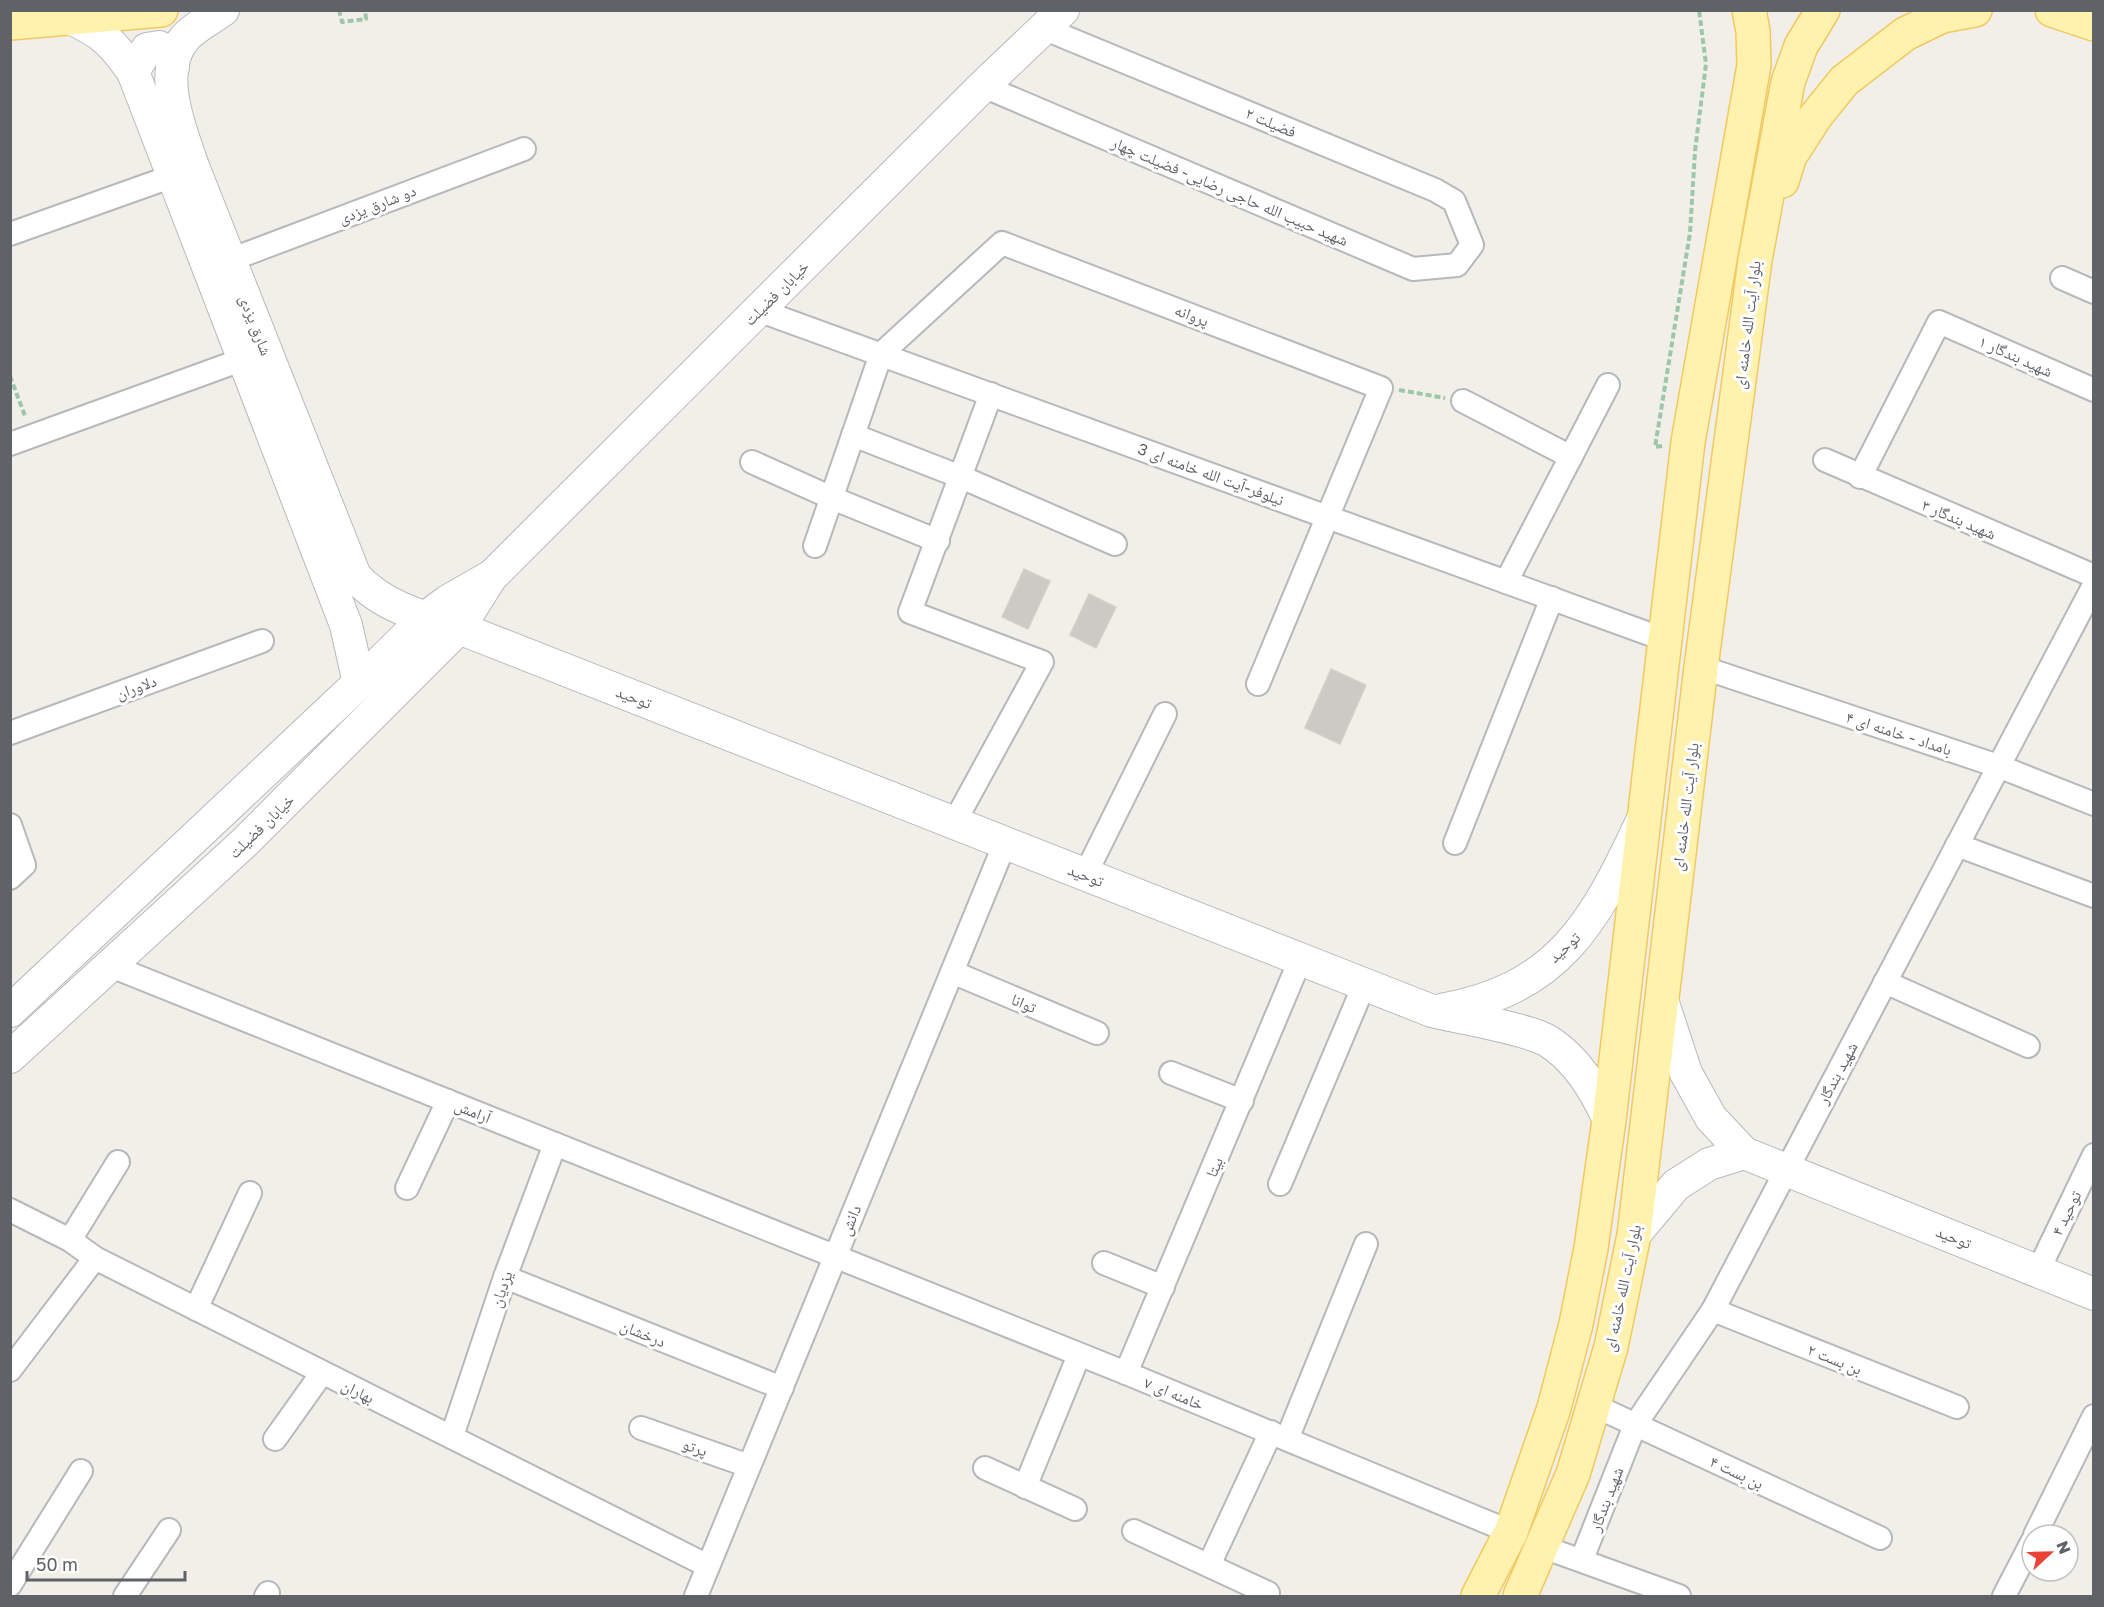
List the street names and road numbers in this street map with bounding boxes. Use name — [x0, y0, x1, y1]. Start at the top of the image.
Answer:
street label: فضیلت ۲ — [1243, 102, 1299, 142]
street label: شهید حبیب الله حاجی رضایی- فضیلت چهار — [1107, 132, 1351, 251]
street label: دو شارق یزدی — [335, 180, 419, 229]
street label: خیابان فضیلت — [739, 256, 813, 330]
street label: بلوار آیت الله خامنه ای — [1729, 259, 1766, 391]
street label: شارق یزدی — [234, 292, 277, 359]
street label: پروانه — [1172, 299, 1212, 331]
street label: شهید بندگار ۱ — [1976, 331, 2056, 381]
street label: نیلوفر-آیت الله خامنه ای 3 — [1135, 438, 1287, 511]
street label: شهید بندگار ۳ — [1919, 494, 1999, 544]
street label: دلاوران — [113, 670, 159, 704]
street label: توحید — [613, 681, 655, 713]
street label: بامداد - خامنه ای ۴ — [1843, 706, 1954, 760]
street label: بلوار آیت الله خامنه ای — [1667, 741, 1704, 873]
street label: خیابان فضیلت — [224, 790, 299, 863]
street label: توحید — [1065, 859, 1107, 891]
street label: توحید — [1544, 927, 1584, 967]
street label: توانا — [1008, 989, 1040, 1017]
street label: شهید بندگار — [1812, 1039, 1862, 1108]
street label: آرامش — [452, 1095, 495, 1129]
street label: بیتا — [1201, 1154, 1227, 1180]
street label: توحید ۴ — [2047, 1187, 2086, 1239]
street label: دانش — [835, 1202, 866, 1239]
street label: توحید — [1933, 1221, 1975, 1253]
street label: بلوار آیت الله خامنه ای — [1599, 1223, 1646, 1354]
street label: یزدیان — [485, 1268, 518, 1310]
street label: درخشان — [617, 1315, 669, 1352]
street label: بن بست ۲ — [1804, 1339, 1865, 1380]
street label: خامنه ای ۷ — [1141, 1372, 1207, 1415]
street label: بهاران — [338, 1375, 378, 1408]
street label: پرتو — [680, 1433, 710, 1461]
street label: بن بست ۴ — [1707, 1451, 1767, 1494]
street label: شهید بندگار — [1584, 1464, 1627, 1535]

